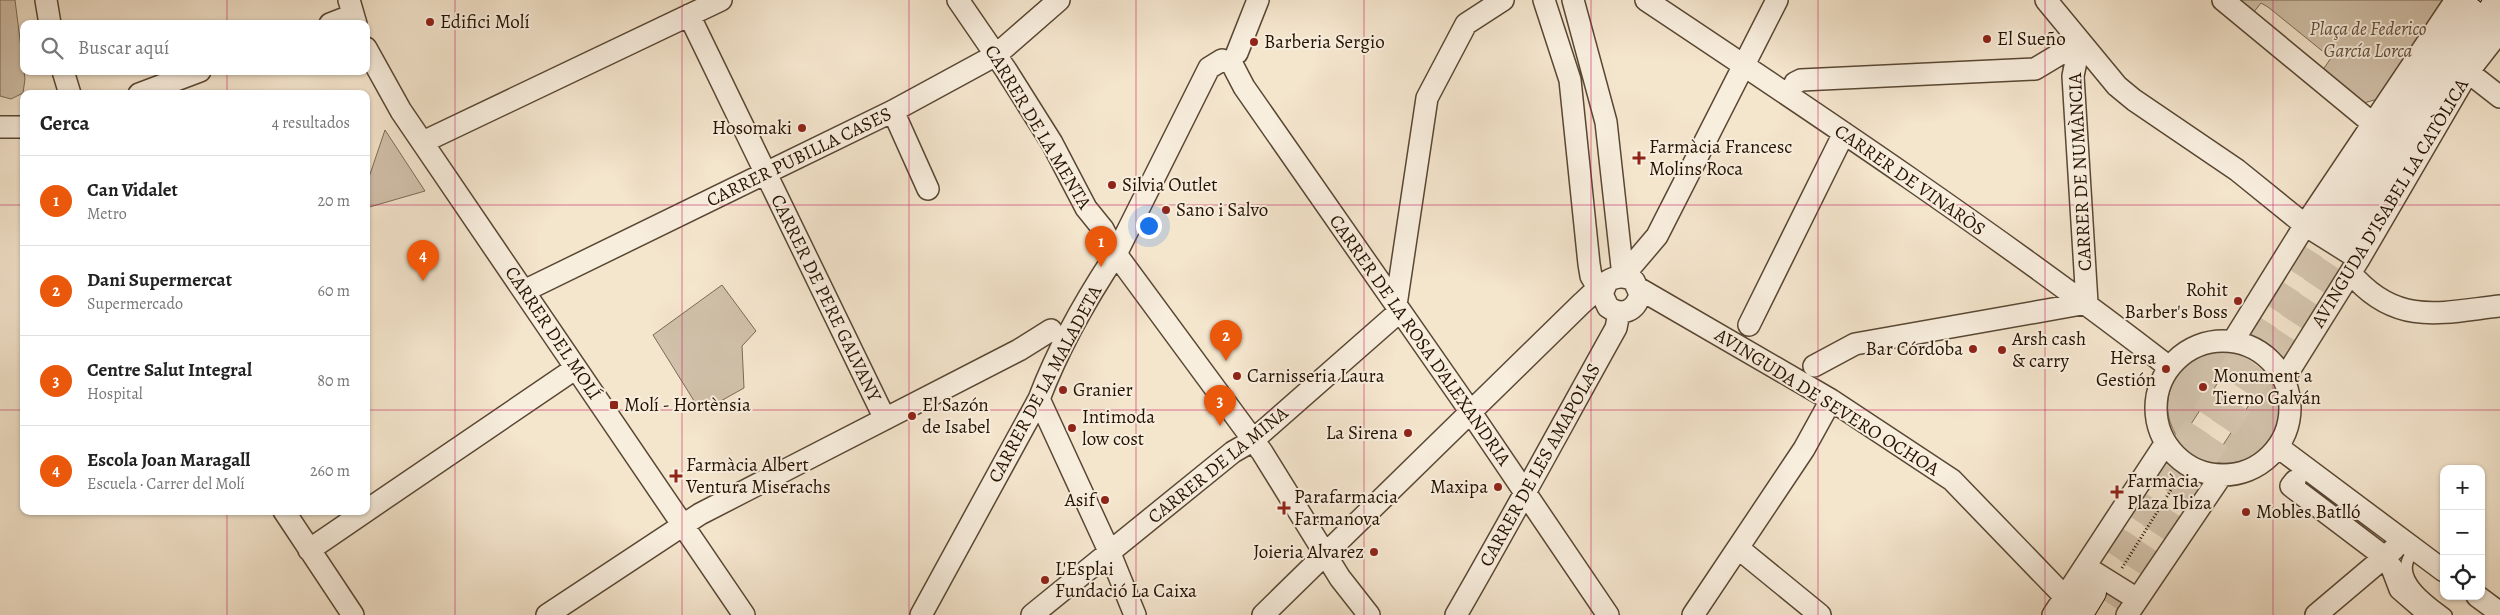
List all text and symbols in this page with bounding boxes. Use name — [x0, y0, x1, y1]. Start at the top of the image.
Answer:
place label: Edifici Molí — [440, 9, 530, 35]
marker: Edifici Molí — [424, 16, 436, 28]
park label: Plaça de Federico García Lorca — [2309, 16, 2427, 64]
search box — [20, 20, 370, 75]
place label: El Sueño — [1997, 26, 2066, 52]
place label: Barberia Sergio — [1264, 29, 1385, 55]
marker: El Sueño — [1981, 33, 1993, 45]
icon: search — [38, 34, 66, 62]
text: Buscar aquí — [78, 35, 169, 61]
marker: Barberia Sergio — [1248, 36, 1260, 48]
street label: CARRER DE LA MENTA — [979, 40, 1098, 215]
street label: CARRER DE NUMÀNCIA — [2062, 71, 2098, 272]
street label: AVINGUDA D'ISABEL LA CATÒLICA — [2305, 73, 2475, 333]
street label: CARRER PUBILLA CASES — [702, 101, 896, 213]
text: Cerca — [40, 109, 90, 137]
text: 4 resultados — [272, 112, 350, 134]
place label: Hosomaki — [712, 115, 792, 141]
street label: CARRER DE VINARÒS — [1829, 118, 1991, 242]
marker: Hosomaki — [796, 122, 808, 134]
place label: Farmàcia Francesc Molins Roca — [1649, 134, 1792, 182]
marker: Farmàcia Francesc Molins Roca — [1633, 152, 1645, 164]
place label: Silvia Outlet — [1122, 172, 1217, 198]
text: Can Vidalet — [87, 177, 178, 203]
marker: Silvia Outlet — [1106, 179, 1118, 191]
text: 1 — [53, 190, 59, 212]
text: 20 m — [317, 190, 350, 212]
street label: CARRER DE PERE GALVANY — [764, 190, 888, 407]
place label: Sano i Salvo — [1176, 197, 1268, 223]
text: Metro — [87, 203, 127, 225]
marker: Sano i Salvo — [1160, 204, 1172, 216]
street label: CARRER DE LA ROSA D'ALEXANDRIA — [1323, 209, 1518, 472]
your location — [1136, 213, 1162, 239]
pin: 1 — [1085, 226, 1117, 267]
pin: 4 — [407, 240, 439, 281]
street label: CARRER DEL MOLÍ — [499, 261, 607, 405]
text: Dani Supermercat — [87, 267, 232, 293]
place label: Rohit Barber's Boss — [2124, 277, 2228, 325]
text: 2 — [52, 280, 60, 302]
text: 60 m — [318, 280, 350, 302]
street label: CARRER DE LA MALADETA — [982, 280, 1109, 487]
text: Supermercado — [87, 293, 183, 315]
marker: Rohit Barber's Boss — [2232, 295, 2244, 307]
pin: 2 — [1210, 320, 1242, 361]
street label: AVINGUDA DE SEVERO OCHOA — [1709, 321, 1945, 482]
place label: Arsh cash & carry — [2011, 326, 2086, 374]
place label: Bar Córdoba — [1866, 336, 1963, 362]
marker: Bar Córdoba — [1967, 343, 1979, 355]
marker: Arsh cash & carry — [1996, 344, 2008, 356]
place label: Hersa Gestión — [2096, 345, 2156, 393]
text: Centre Salut Integral — [87, 357, 252, 383]
street label: CARRER DE LES AMAPOLAS — [1473, 359, 1607, 571]
place label: Carnisseria Laura — [1247, 363, 1385, 389]
marker: Hersa Gestión — [2160, 363, 2172, 375]
place label: Monument a Tierno Galván — [2213, 363, 2321, 411]
text: 3 — [53, 370, 59, 392]
text: 80 m — [317, 370, 350, 392]
marker: Carnisseria Laura — [1231, 370, 1243, 382]
place label: Granier — [1073, 377, 1133, 403]
marker: Monument a Tierno Galván — [2197, 381, 2209, 393]
text: Hospital — [87, 383, 143, 405]
marker: Granier — [1057, 384, 1069, 396]
pin: 3 — [1204, 385, 1236, 426]
place label: Molí - Hortènsia — [624, 392, 751, 418]
place label: El Sazón de Isabel — [922, 392, 991, 440]
marker: Molí - Hortènsia — [608, 399, 620, 411]
street label: CARRER DE LA MINA — [1142, 400, 1294, 530]
place label: Intimoda low cost — [1082, 404, 1155, 452]
marker: El Sazón de Isabel — [906, 410, 918, 422]
place label: La Sirena — [1326, 420, 1398, 446]
marker: Intimoda low cost — [1066, 422, 1078, 434]
marker: La Sirena — [1402, 427, 1414, 439]
text: Escola Joan Maragall — [87, 447, 250, 473]
place label: Farmàcia Albert Ventura Miserachs — [685, 452, 831, 500]
text: 4 — [52, 460, 60, 482]
text: 260 m — [310, 460, 350, 482]
map controls — [2440, 465, 2485, 600]
button: + — [2440, 465, 2485, 510]
place label: Farmàcia Plaza Ibiza — [2127, 468, 2212, 516]
marker: Farmàcia Albert Ventura Miserachs — [670, 470, 682, 482]
text: Escuela · Carrer del Molí — [87, 473, 245, 495]
place label: Maxipa — [1430, 474, 1488, 500]
marker: Maxipa — [1492, 481, 1504, 493]
place label: Parafarmacia Farmanova — [1294, 484, 1398, 532]
marker: Farmàcia Plaza Ibiza — [2111, 486, 2123, 498]
place label: Asif — [1064, 487, 1098, 513]
marker: Asif — [1099, 494, 1111, 506]
place label: Mobles Batlló — [2256, 499, 2361, 525]
marker: Parafarmacia Farmanova — [1278, 502, 1290, 514]
marker: Mobles Batlló — [2240, 506, 2252, 518]
button: − — [2440, 510, 2485, 555]
place label: Joieria Alvarez — [1253, 539, 1364, 565]
marker: Joieria Alvarez — [1368, 546, 1380, 558]
button: locate — [2440, 555, 2485, 600]
place label: L'Esplai Fundació La Caixa — [1055, 556, 1197, 604]
marker: L'Esplai Fundació La Caixa — [1039, 574, 1051, 586]

